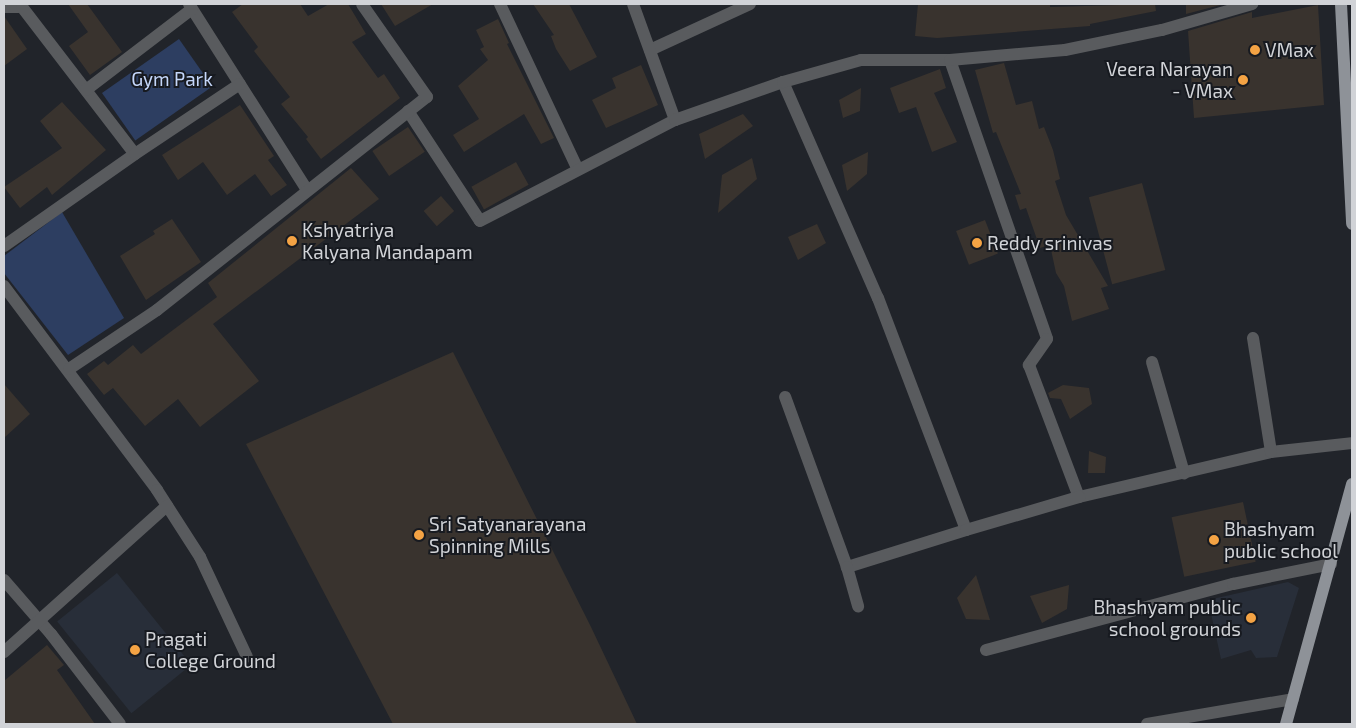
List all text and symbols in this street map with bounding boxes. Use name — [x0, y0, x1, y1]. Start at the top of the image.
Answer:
place label: VMax — [1265, 39, 1314, 61]
marker: VMax — [1249, 44, 1261, 56]
place label: Veera Narayan - VMax — [1106, 58, 1233, 102]
park label: Gym Park — [131, 68, 213, 90]
marker: Veera Narayan - VMax — [1237, 74, 1249, 86]
place label: Kshyatriya Kalyana Mandapam — [302, 219, 473, 263]
place label: Reddy srinivas — [987, 232, 1113, 254]
marker: Kshyatriya Kalyana Mandapam — [286, 235, 298, 247]
marker: Reddy srinivas — [971, 237, 983, 249]
place label: Sri Satyanarayana Spinning Mills — [429, 513, 586, 557]
place label: Bhashyam public school — [1224, 518, 1338, 562]
marker: Sri Satyanarayana Spinning Mills — [413, 529, 425, 541]
marker: Bhashyam public school — [1208, 534, 1220, 546]
place label: Bhashyam public school grounds — [1093, 596, 1241, 640]
marker: Bhashyam public school grounds — [1245, 612, 1257, 624]
place label: Pragati College Ground — [145, 628, 276, 672]
marker: Pragati College Ground — [129, 644, 141, 656]

